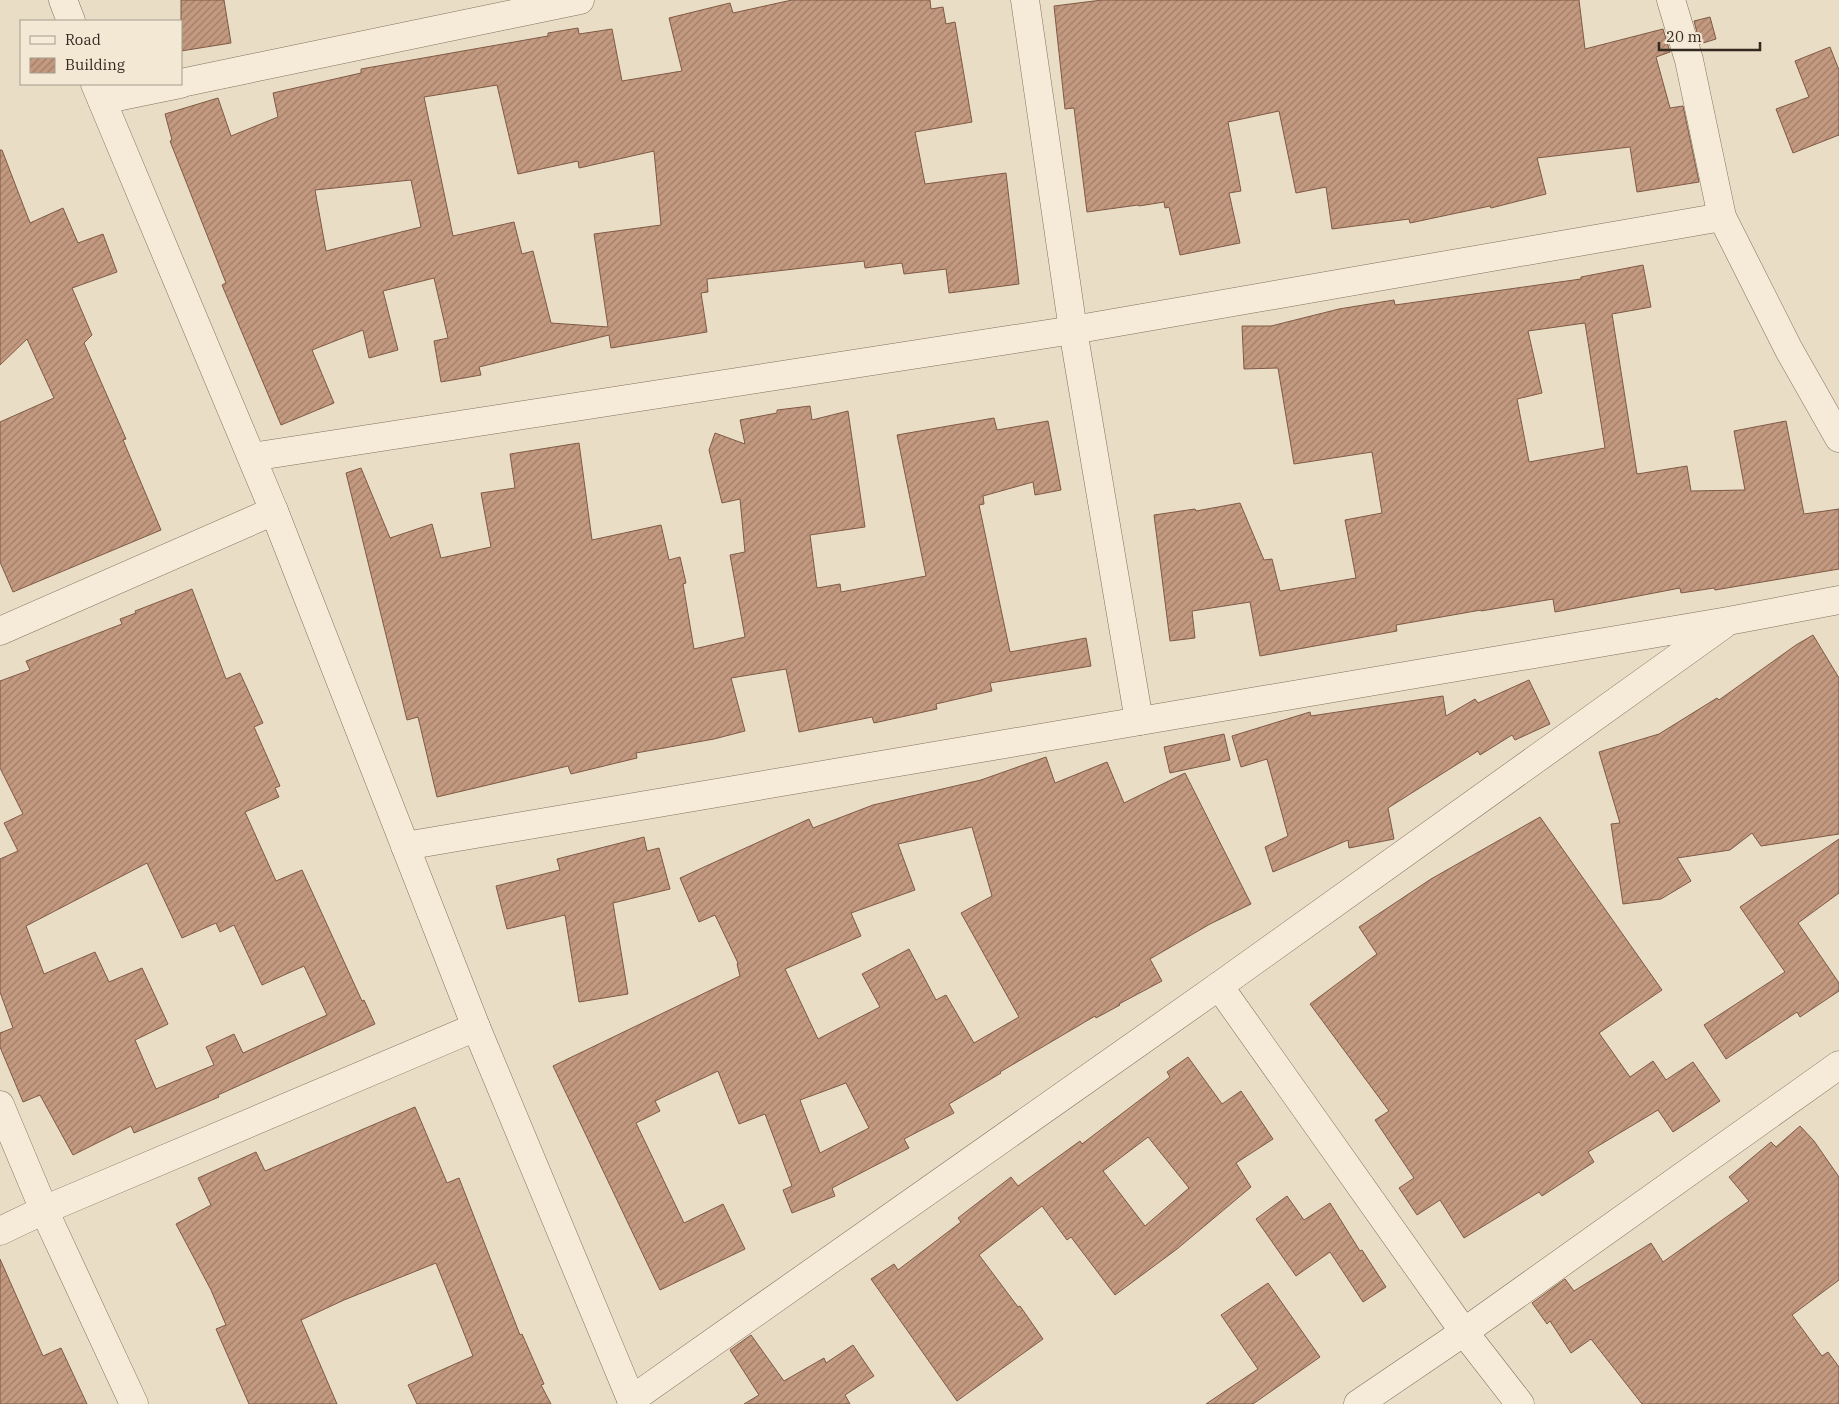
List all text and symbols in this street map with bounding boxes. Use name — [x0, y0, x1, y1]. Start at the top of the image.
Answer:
legend — [20, 20, 182, 85]
scale bar — [1659, 20, 1760, 52]
text: 20 m — [1666, 27, 1702, 46]
text: Road — [65, 30, 101, 49]
text: Building — [65, 55, 125, 74]

